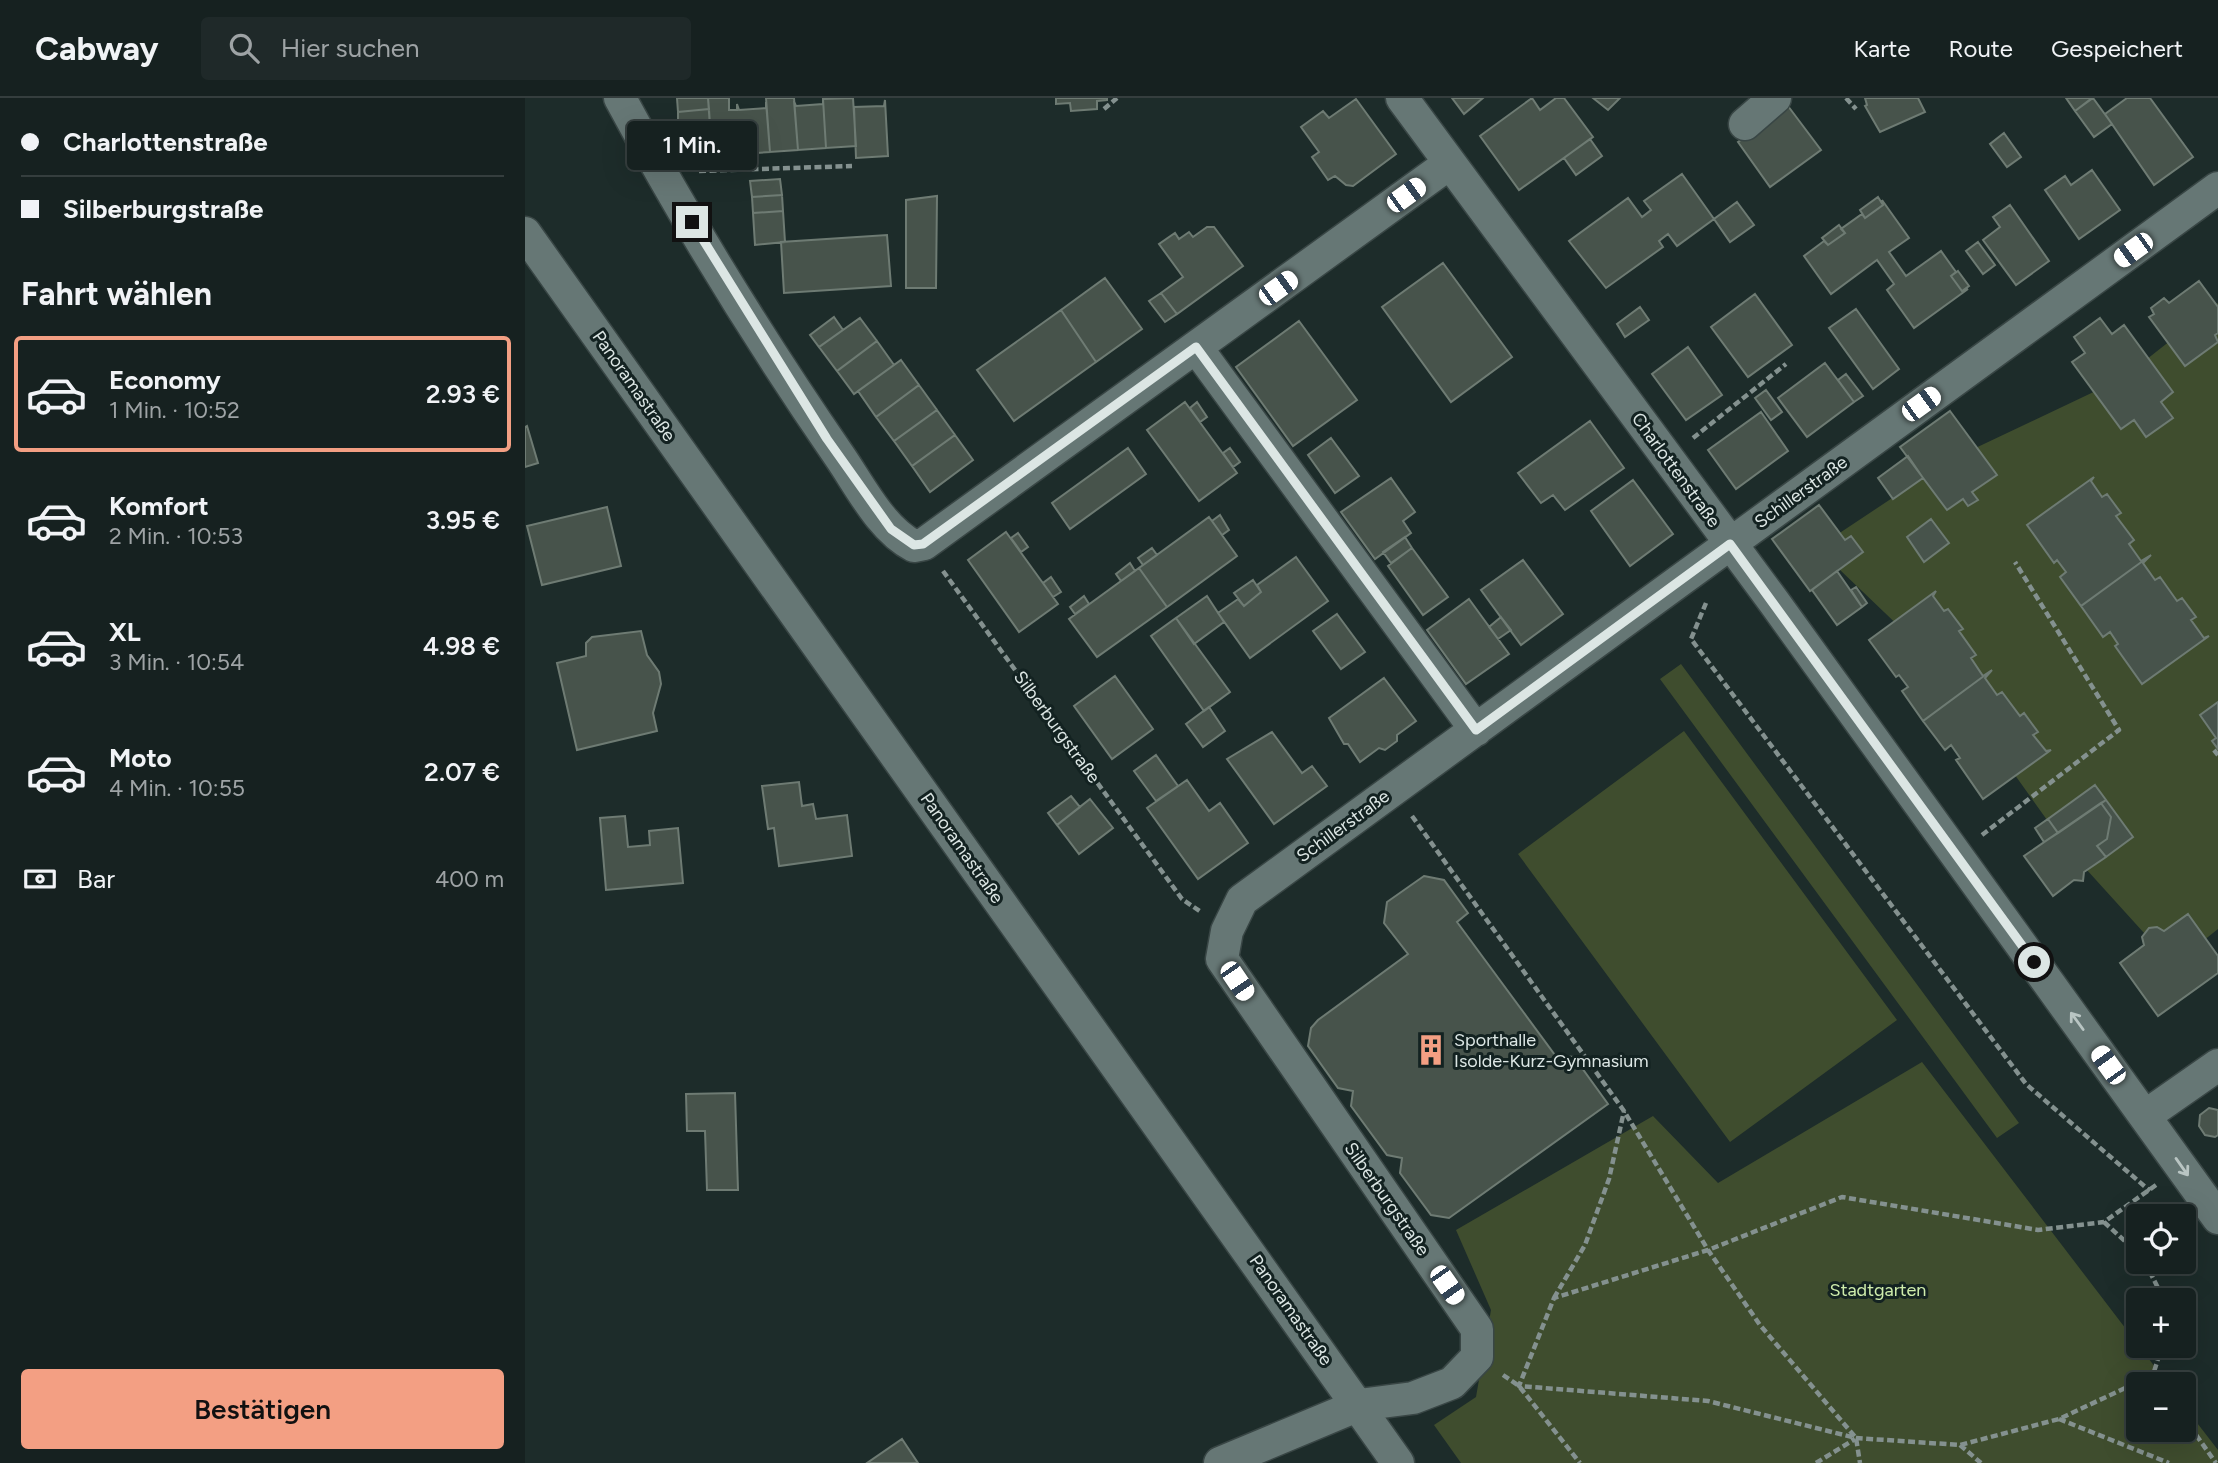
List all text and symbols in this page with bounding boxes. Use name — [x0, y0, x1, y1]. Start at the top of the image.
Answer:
search box — [201, 17, 691, 80]
text: Cabway — [35, 29, 159, 68]
icon: search — [225, 29, 263, 67]
text: Hier suchen — [281, 32, 420, 64]
text: Karte — [1854, 34, 1910, 63]
text: Route — [1948, 34, 2013, 63]
text: Gespeichert — [2051, 34, 2183, 63]
callout: 1 Min. — [627, 121, 757, 170]
text: Charlottenstraße — [63, 126, 268, 158]
text: 1 Min. — [663, 131, 721, 159]
car — [1383, 174, 1430, 216]
text: Silberburgstraße — [63, 193, 263, 225]
route end — [676, 206, 708, 238]
car — [2110, 229, 2157, 271]
car — [1255, 267, 1302, 309]
text: Fahrt wählen — [21, 275, 212, 313]
street label: Panoramastraße — [588, 326, 680, 446]
icon: car — [25, 363, 88, 426]
text: Economy — [109, 364, 221, 396]
text: 2.93 € — [426, 378, 500, 410]
car — [1898, 383, 1945, 425]
text: 1 Min. · 10:52 — [109, 396, 240, 424]
street label: Charlottenstraße — [1627, 408, 1725, 532]
street label: Schillerstraße — [1750, 451, 1852, 533]
icon: car — [25, 489, 88, 552]
text: Komfort — [109, 490, 209, 522]
text: 3.95 € — [426, 504, 500, 536]
text: 2 Min. · 10:53 — [109, 522, 243, 550]
icon: car — [25, 615, 88, 678]
text: XL — [109, 616, 141, 648]
text: 4.98 € — [423, 630, 500, 662]
text: 3 Min. · 10:54 — [109, 648, 244, 676]
street label: Silberburgstraße — [1009, 667, 1105, 788]
icon: car — [25, 741, 88, 804]
text: Moto — [109, 742, 172, 774]
text: 2.07 € — [424, 756, 500, 788]
text: 4 Min. · 10:55 — [109, 774, 245, 802]
street label: Schillerstraße — [1292, 785, 1394, 867]
street label: Panoramastraße — [916, 788, 1008, 908]
icon: cash — [21, 860, 59, 898]
text: Bar — [77, 863, 115, 895]
text: 400 m — [435, 865, 504, 893]
route start — [2018, 946, 2050, 978]
car — [1217, 958, 1258, 1004]
one-way arrow — [2070, 1012, 2084, 1031]
place label: Sporthalle Isolde-Kurz-Gymnasium — [1454, 1029, 1649, 1072]
building icon: Sporthalle Isolde-Kurz-Gymnasium — [1414, 1033, 1448, 1067]
car — [2088, 1042, 2129, 1088]
street label: Silberburgstraße — [1340, 1138, 1434, 1260]
one-way arrow — [2175, 1157, 2189, 1176]
map controls — [2126, 1204, 2196, 1442]
button: locate — [2126, 1204, 2196, 1274]
street label: Panoramastraße — [1245, 1250, 1337, 1370]
car — [1427, 1262, 1468, 1308]
park label: Stadtgarten — [1830, 1279, 1926, 1301]
button: + — [2126, 1288, 2196, 1358]
button: Bestätigen — [21, 1369, 504, 1449]
button: − — [2126, 1372, 2196, 1442]

